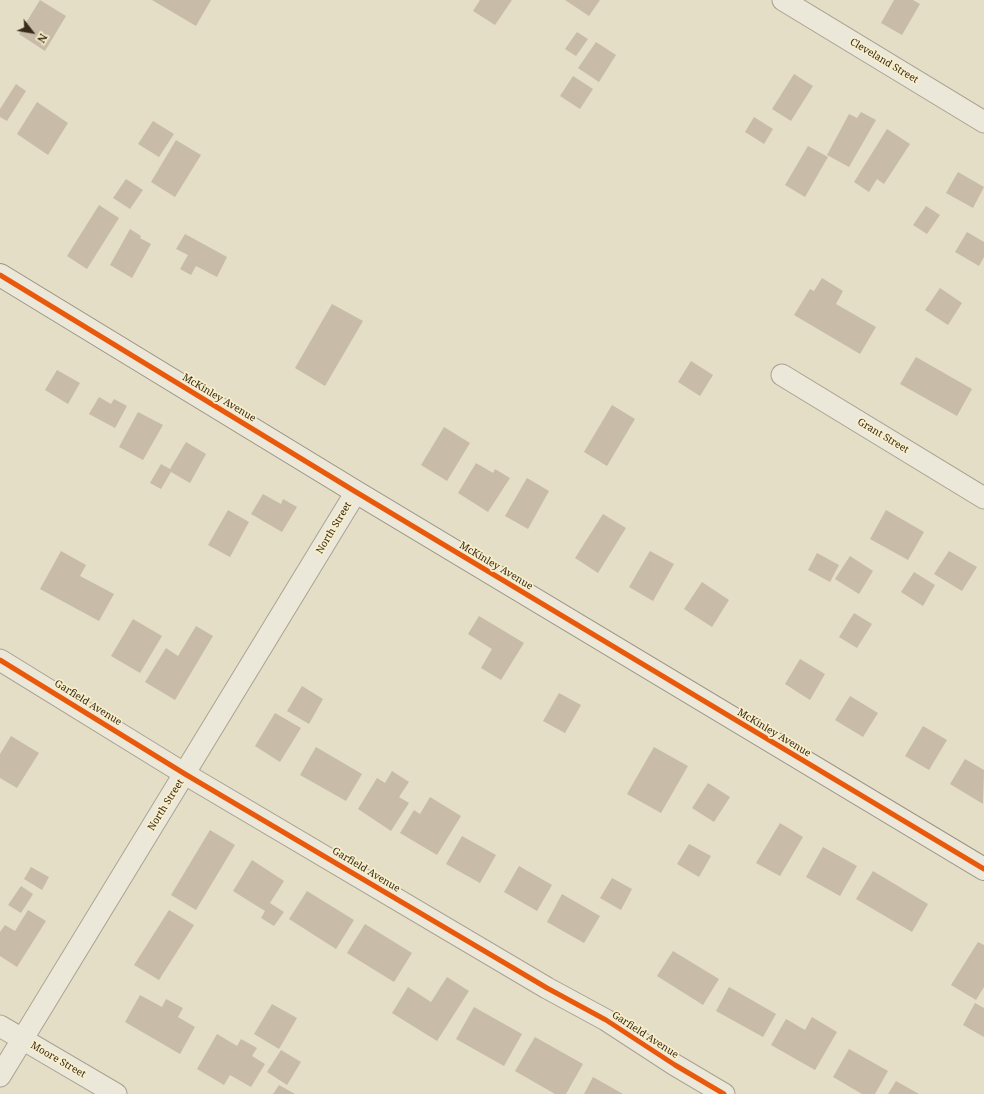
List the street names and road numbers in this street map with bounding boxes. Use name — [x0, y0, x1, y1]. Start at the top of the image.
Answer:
street label: Cleveland Street — [848, 36, 920, 86]
street label: McKinley Avenue — [180, 371, 258, 425]
street label: Grant Street — [855, 416, 911, 456]
street label: North Street — [314, 500, 354, 556]
street label: McKinley Avenue — [457, 539, 535, 593]
street label: Garfield Avenue — [52, 677, 124, 729]
street label: McKinley Avenue — [735, 706, 813, 760]
street label: North Street — [145, 777, 187, 833]
street label: Garfield Avenue — [330, 845, 402, 895]
street label: Garfield Avenue — [609, 1009, 681, 1061]
street label: Moore Street — [28, 1039, 88, 1081]

